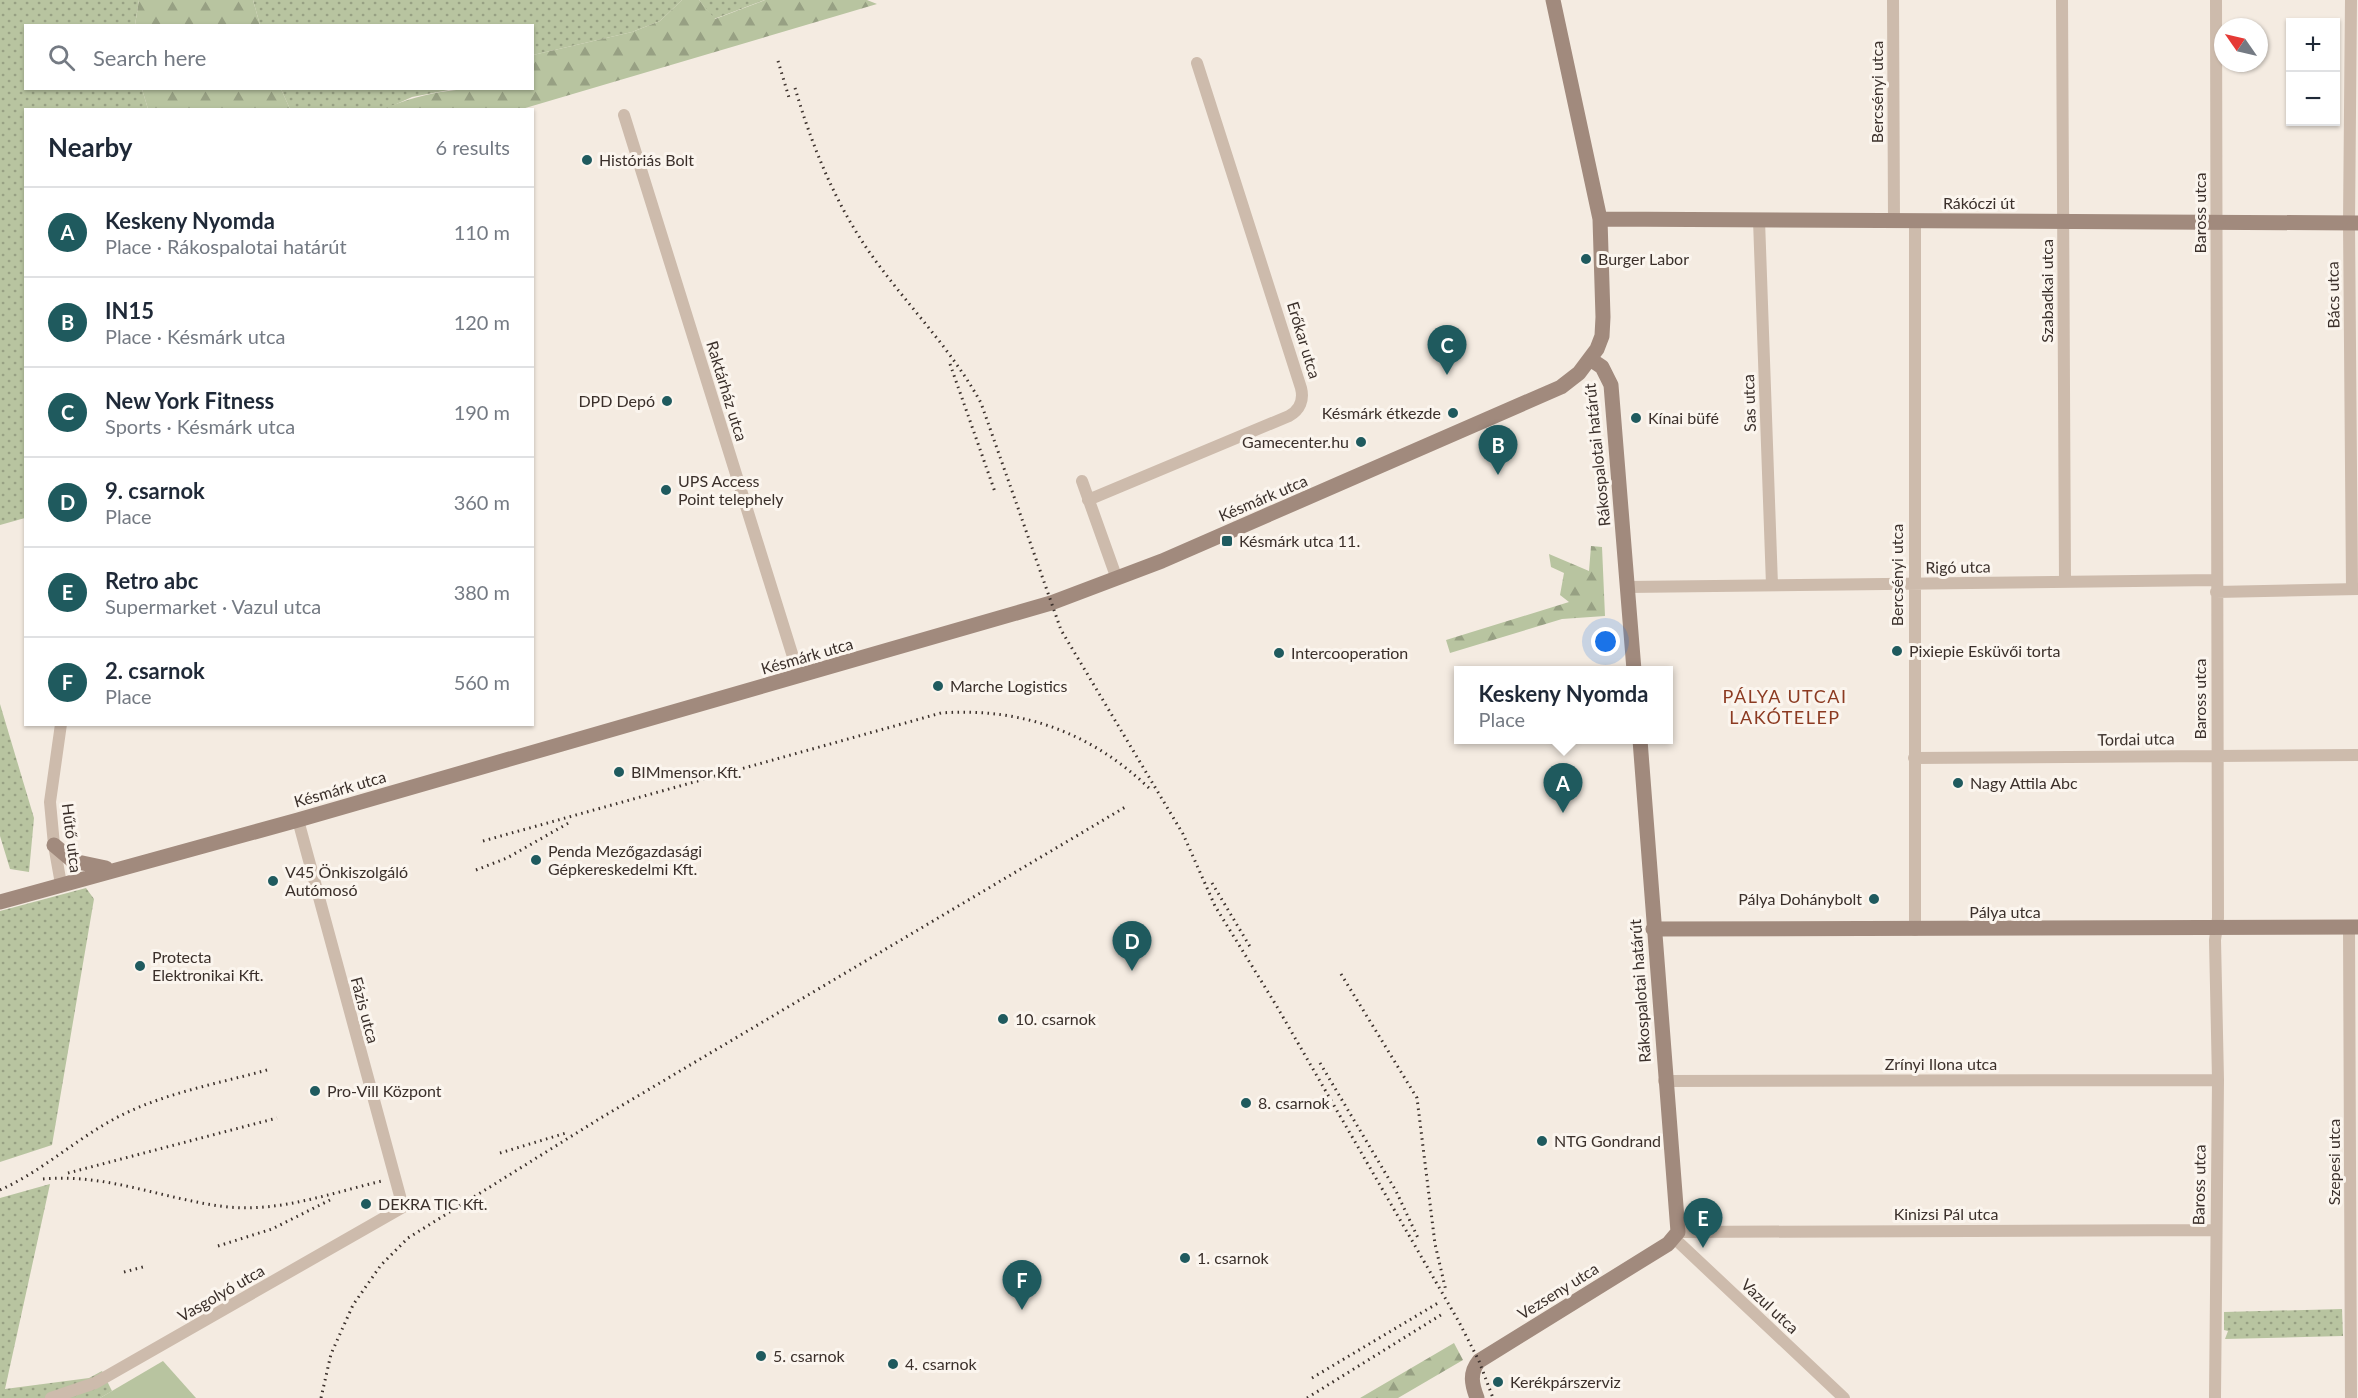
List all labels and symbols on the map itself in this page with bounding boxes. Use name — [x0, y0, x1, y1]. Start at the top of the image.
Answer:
north arrow — [2214, 18, 2268, 72]
street label: Bercsényi utca — [1867, 41, 1886, 143]
place label: Históriás Bolt — [599, 150, 694, 169]
marker: Históriás Bolt — [580, 153, 594, 167]
street label: Baross utca — [2190, 173, 2209, 253]
street label: Rákóczi út — [1943, 193, 2015, 212]
street label: Szabadkai utca — [2037, 239, 2056, 343]
place label: Burger Labor — [1598, 249, 1689, 268]
marker: Burger Labor — [1579, 252, 1593, 266]
street label: Bács utca — [2322, 261, 2343, 329]
street label: Erőkar utca — [1284, 299, 1325, 381]
pin: C — [1428, 326, 1466, 375]
street label: Raktárház utca — [703, 338, 752, 443]
street label: Sas utca — [1738, 374, 1759, 432]
street label: Rákospalotai határút — [1580, 382, 1613, 528]
place label: DPD Depó — [578, 391, 655, 410]
marker: DPD Depó — [660, 394, 674, 408]
place label: Késmárk étkezde — [1322, 403, 1441, 422]
marker: Késmárk étkezde — [1446, 406, 1460, 420]
place label: Kínai büfé — [1648, 408, 1719, 427]
marker: Kínai büfé — [1629, 411, 1643, 425]
pin: B — [1478, 426, 1518, 475]
place label: Gamecenter.hu — [1242, 432, 1349, 451]
marker: Gamecenter.hu — [1354, 435, 1368, 449]
street label: Késmárk utca — [1215, 470, 1310, 525]
place label: UPS Access Point telephely — [678, 471, 784, 508]
marker: UPS Access Point telephely — [659, 483, 673, 497]
street label: Bercsényi utca — [1887, 524, 1906, 626]
place label: Késmárk utca 11. — [1239, 531, 1360, 550]
marker: Késmárk utca 11. — [1220, 534, 1234, 548]
street label: Rigó utca — [1925, 556, 1991, 577]
your location — [1591, 627, 1620, 656]
street label: Késmárk utca — [759, 633, 855, 678]
place label: Pixiepie Esküvői torta — [1909, 641, 2060, 660]
place label: Intercooperation — [1291, 643, 1408, 662]
marker: Pixiepie Esküvői torta — [1890, 644, 1904, 658]
marker: Intercooperation — [1272, 646, 1286, 660]
street label: Baross utca — [2190, 659, 2209, 739]
place label: Marche Logistics — [950, 676, 1067, 695]
marker: Marche Logistics — [931, 679, 945, 693]
district label: PÁLYA UTCAI LAKÓTELEP — [1723, 685, 1847, 728]
street label: Tordai utca — [2097, 728, 2175, 749]
place label: BIMmensor Kft. — [631, 762, 742, 781]
pin: A — [1544, 764, 1582, 813]
marker: BIMmensor Kft. — [612, 765, 626, 779]
street label: Késmárk utca — [292, 766, 388, 811]
place label: Nagy Attila Abc — [1970, 773, 2078, 792]
marker: Nagy Attila Abc — [1951, 776, 1965, 790]
street label: Hűtő utca — [59, 802, 86, 874]
place label: Penda Mezőgazdasági Gépkereskedelmi Kft. — [548, 841, 702, 878]
marker: Penda Mezőgazdasági Gépkereskedelmi Kft. — [529, 853, 543, 867]
place label: V45 Önkiszolgáló Autómosó — [285, 862, 408, 899]
marker: V45 Önkiszolgáló Autómosó — [266, 874, 280, 888]
place label: Pálya Dohánybolt — [1738, 889, 1862, 908]
marker: Pálya Dohánybolt — [1867, 892, 1881, 906]
street label: Pálya utca — [1969, 902, 2041, 921]
street label: Rákospalotai határút — [1625, 918, 1654, 1063]
pin: D — [1112, 922, 1152, 971]
place label: Protecta Elektronikai Kft. — [152, 947, 264, 984]
marker: Protecta Elektronikai Kft. — [133, 959, 147, 973]
street label: Fázis utca — [347, 974, 383, 1045]
place label: 10. csarnok — [1015, 1009, 1097, 1028]
marker: 10. csarnok — [996, 1012, 1010, 1026]
street label: Zrínyi Ilona utca — [1885, 1054, 1997, 1073]
place label: Pro-Vill Központ — [327, 1081, 442, 1100]
marker: Pro-Vill Központ — [308, 1084, 322, 1098]
place label: 8. csarnok — [1258, 1093, 1330, 1112]
marker: 8. csarnok — [1239, 1096, 1253, 1110]
street label: Szepesi utca — [2324, 1119, 2343, 1205]
place label: NTG Gondrand — [1554, 1131, 1661, 1150]
marker: NTG Gondrand — [1535, 1134, 1549, 1148]
street label: Baross utca — [2188, 1144, 2209, 1226]
place label: DEKRA TIC Kft. — [378, 1194, 488, 1213]
marker: DEKRA TIC Kft. — [359, 1197, 373, 1211]
pin: E — [1684, 1198, 1722, 1248]
street label: Kinizsi Pál utca — [1894, 1204, 1998, 1223]
place label: 1. csarnok — [1197, 1248, 1269, 1267]
marker: 1. csarnok — [1178, 1251, 1192, 1265]
street label: Vezseny utca — [1514, 1258, 1602, 1323]
street label: Vasgolyó utca — [174, 1260, 267, 1325]
pin: F — [1002, 1260, 1042, 1310]
street label: Vazul utca — [1738, 1274, 1803, 1337]
place label: 5. csarnok — [773, 1346, 845, 1365]
marker: 5. csarnok — [754, 1349, 768, 1363]
place label: 4. csarnok — [905, 1354, 977, 1373]
marker: 4. csarnok — [886, 1357, 900, 1371]
place label: Kerékpárszerviz — [1510, 1372, 1621, 1391]
marker: Kerékpárszerviz — [1491, 1375, 1505, 1389]

